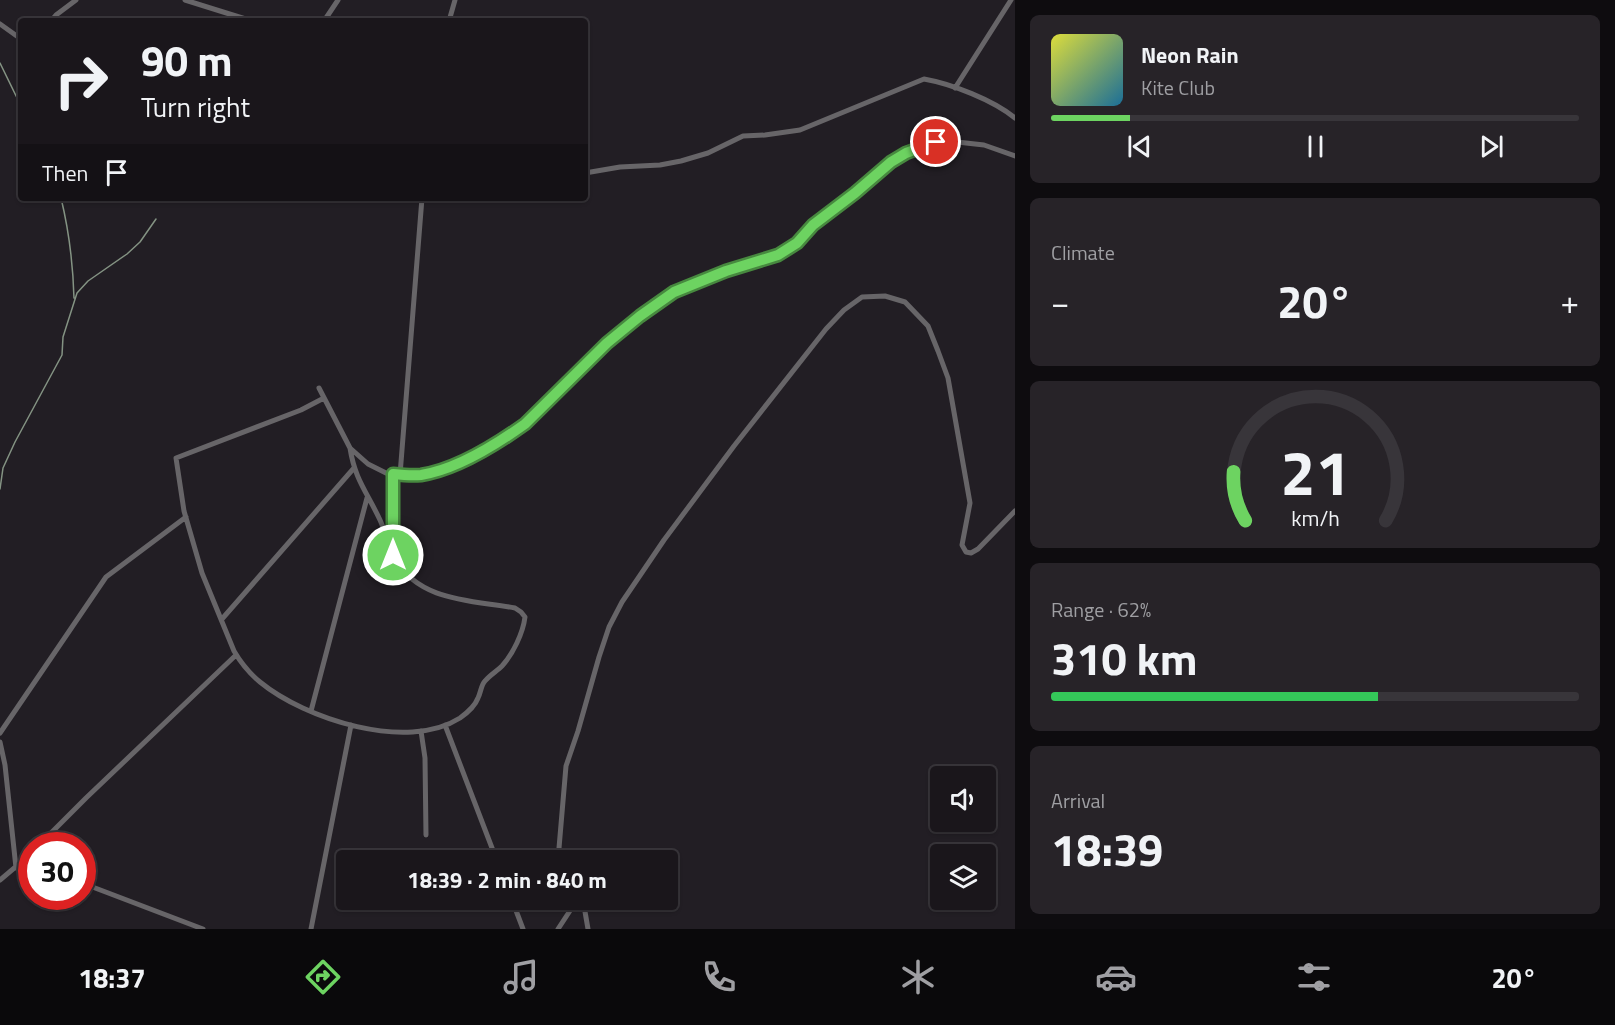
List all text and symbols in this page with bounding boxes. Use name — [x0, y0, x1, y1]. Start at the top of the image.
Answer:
text: 90 m — [141, 28, 233, 92]
text: Neon Rain — [1141, 38, 1239, 72]
icon: right — [42, 42, 120, 120]
text: Kite Club — [1141, 72, 1215, 103]
text: Turn right — [141, 86, 250, 127]
pin — [910, 116, 961, 167]
icon: arrive — [919, 125, 952, 158]
icon: previous — [1123, 130, 1156, 163]
icon: pause — [1299, 130, 1332, 163]
icon: next — [1475, 130, 1508, 163]
text: Then — [42, 156, 88, 190]
icon: arrive — [100, 156, 133, 189]
text: Climate — [1051, 237, 1115, 268]
text: 20° — [1277, 267, 1353, 335]
text: − — [1051, 277, 1069, 327]
text: + — [1561, 277, 1579, 327]
text: 21 — [1280, 425, 1350, 520]
text: km/h — [1291, 503, 1339, 535]
position arrow — [361, 523, 425, 587]
text: Range · 62% — [1051, 594, 1151, 625]
text: 310 km — [1051, 624, 1197, 692]
map controls — [930, 766, 996, 910]
button: sound — [930, 766, 996, 832]
text: Arrival — [1051, 785, 1105, 816]
text: 18:39 — [1051, 815, 1163, 883]
speed limit sign: 30 — [18, 832, 96, 910]
button: layers — [930, 844, 996, 910]
text: 18:39 · 2 min · 840 m — [407, 863, 607, 897]
icon: directions — [302, 956, 344, 998]
icon: music — [500, 956, 542, 998]
icon: phone — [698, 956, 740, 998]
icon: climate — [897, 956, 939, 998]
icon: car — [1095, 956, 1137, 998]
icon: filters — [1293, 956, 1335, 998]
text: 18:37 — [78, 957, 146, 998]
text: 20° — [1491, 957, 1537, 998]

